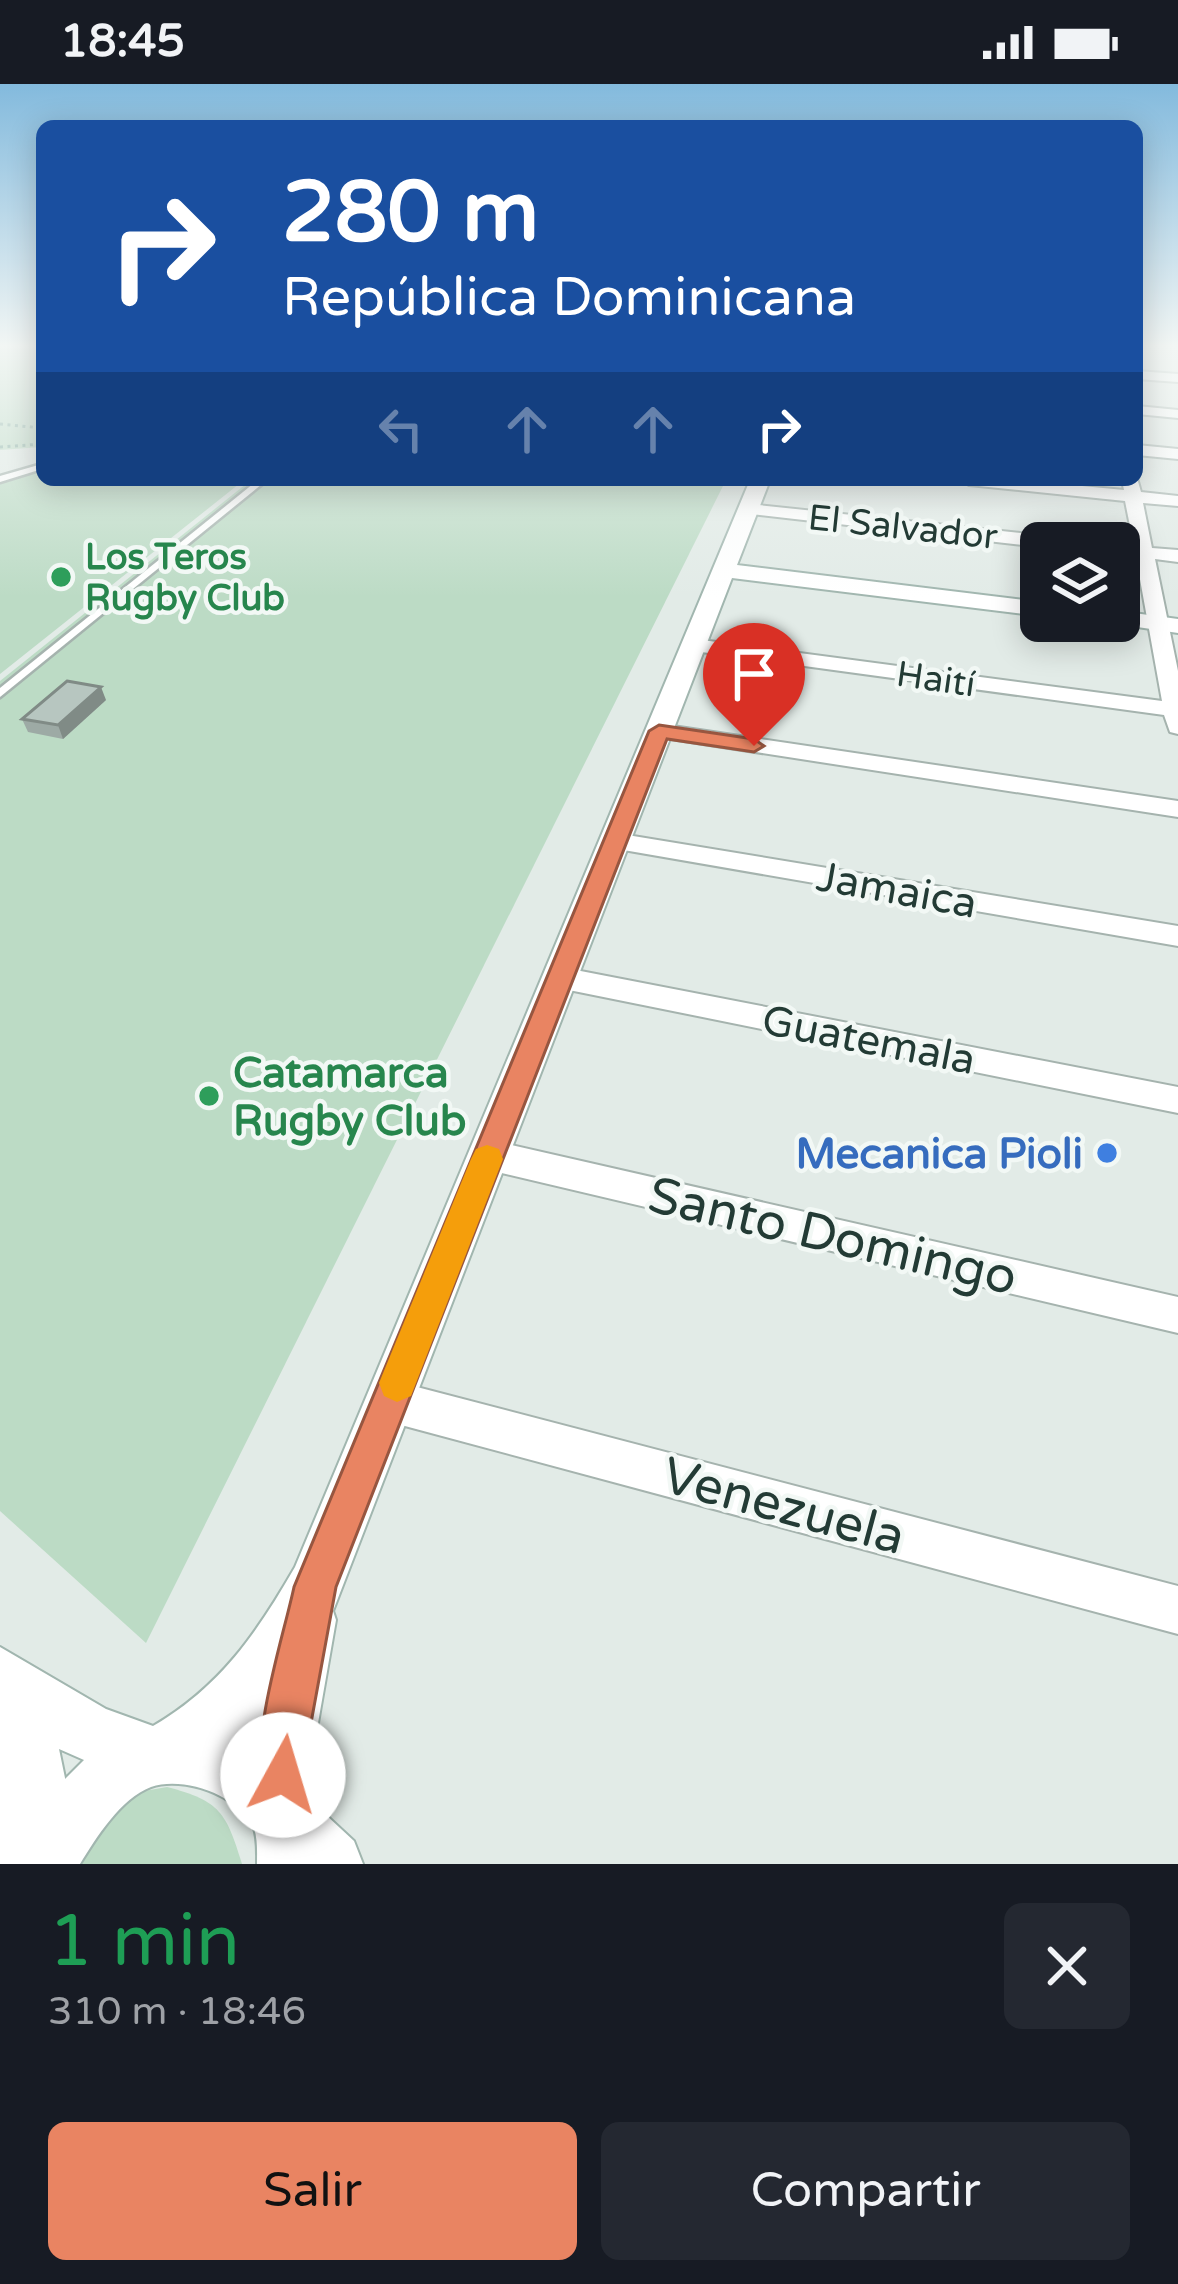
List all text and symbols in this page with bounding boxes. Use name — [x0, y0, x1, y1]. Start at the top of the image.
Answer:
text: 18:45 — [60, 15, 185, 69]
text: 280 m — [282, 163, 539, 264]
icon: right — [84, 168, 240, 324]
text: República Dominicana — [282, 265, 856, 330]
icon: left — [368, 396, 434, 462]
icon: ahead — [494, 396, 560, 462]
icon: ahead — [620, 396, 686, 462]
icon: right — [746, 396, 812, 462]
street label: El Salvador — [806, 496, 1000, 559]
map controls — [1020, 522, 1140, 642]
button: layers — [1020, 522, 1140, 642]
place label: Los Teros Rugby Club — [85, 536, 285, 620]
marker: Los Teros Rugby Club — [48, 564, 74, 590]
pin — [703, 623, 805, 746]
icon: arrive — [721, 641, 787, 707]
street label: Haití — [894, 653, 978, 706]
street label: Jamaica — [813, 851, 981, 930]
street label: Guatemala — [758, 995, 980, 1086]
place label: Catamarca Rugby Club — [233, 1048, 466, 1147]
marker: Catamarca Rugby Club — [196, 1083, 222, 1109]
place label: Mecanica Pioli — [796, 1129, 1083, 1180]
marker: Mecanica Pioli — [1094, 1140, 1120, 1166]
street label: Santo Domingo — [642, 1164, 1023, 1309]
street label: Venezuela — [656, 1445, 911, 1569]
position arrow — [220, 1712, 346, 1838]
text: 1 min — [48, 1899, 240, 1986]
button: close — [1004, 1903, 1130, 2029]
text: 310 m · 18:46 — [48, 1988, 306, 2035]
button: Salir — [48, 2122, 577, 2260]
button: Compartir — [601, 2122, 1130, 2260]

